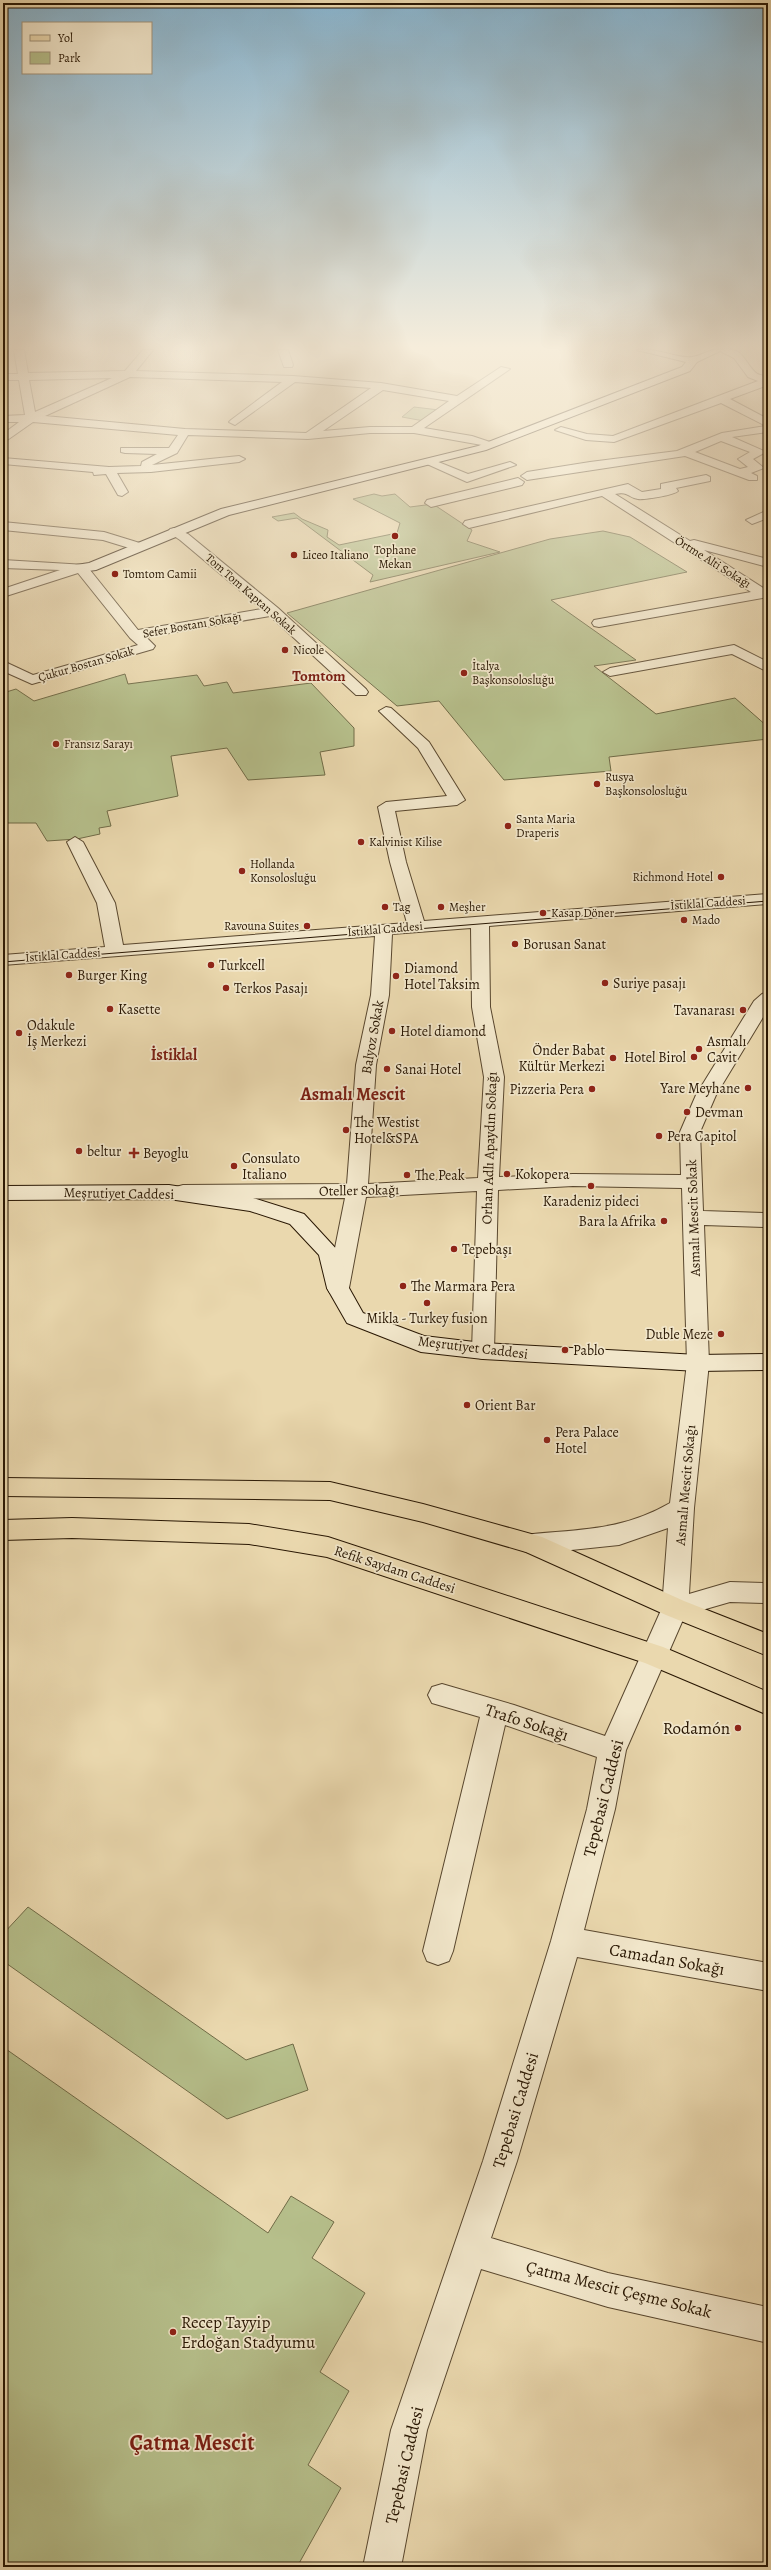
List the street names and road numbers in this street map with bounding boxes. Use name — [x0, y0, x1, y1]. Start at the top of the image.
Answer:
street label: Örtme Alti Sokağı — [672, 532, 754, 592]
street label: Tom Tom Kaptan Sokak — [202, 550, 300, 638]
street label: Sefer Bostanı Sokağı — [141, 608, 243, 642]
street label: Çukur Bostan Sokak — [36, 643, 136, 685]
street label: İstiklal Caddesi — [670, 892, 746, 914]
street label: İstiklal Caddesi — [347, 918, 423, 940]
street label: İstiklal Caddesi — [25, 944, 101, 966]
street label: Balyoz Sokak — [357, 999, 388, 1076]
street label: Orhan Adlı Apaydın Sokağı — [477, 1071, 502, 1225]
street label: Asmalı Mescit Sokak — [682, 1159, 705, 1278]
street label: Oteller Sokağı — [319, 1180, 399, 1201]
street label: Meşrutiyet Caddesi — [63, 1183, 175, 1204]
street label: Meşrutiyet Caddesi — [417, 1331, 529, 1364]
street label: Asmalı Mescit Sokağı — [671, 1424, 700, 1547]
street label: Refik Saydam Caddesi — [332, 1541, 458, 1598]
street label: Trafo Sokağı — [482, 1698, 572, 1747]
street label: Tepebasi Caddesi — [578, 1737, 629, 1859]
street label: Camadan Sokağı — [607, 1938, 727, 1981]
street label: Tepebasi Caddesi — [487, 2049, 544, 2171]
street label: Çatma Mescit Çeşme Sokak — [524, 2255, 715, 2324]
street label: Tepebasi Caddesi — [380, 2404, 429, 2526]

